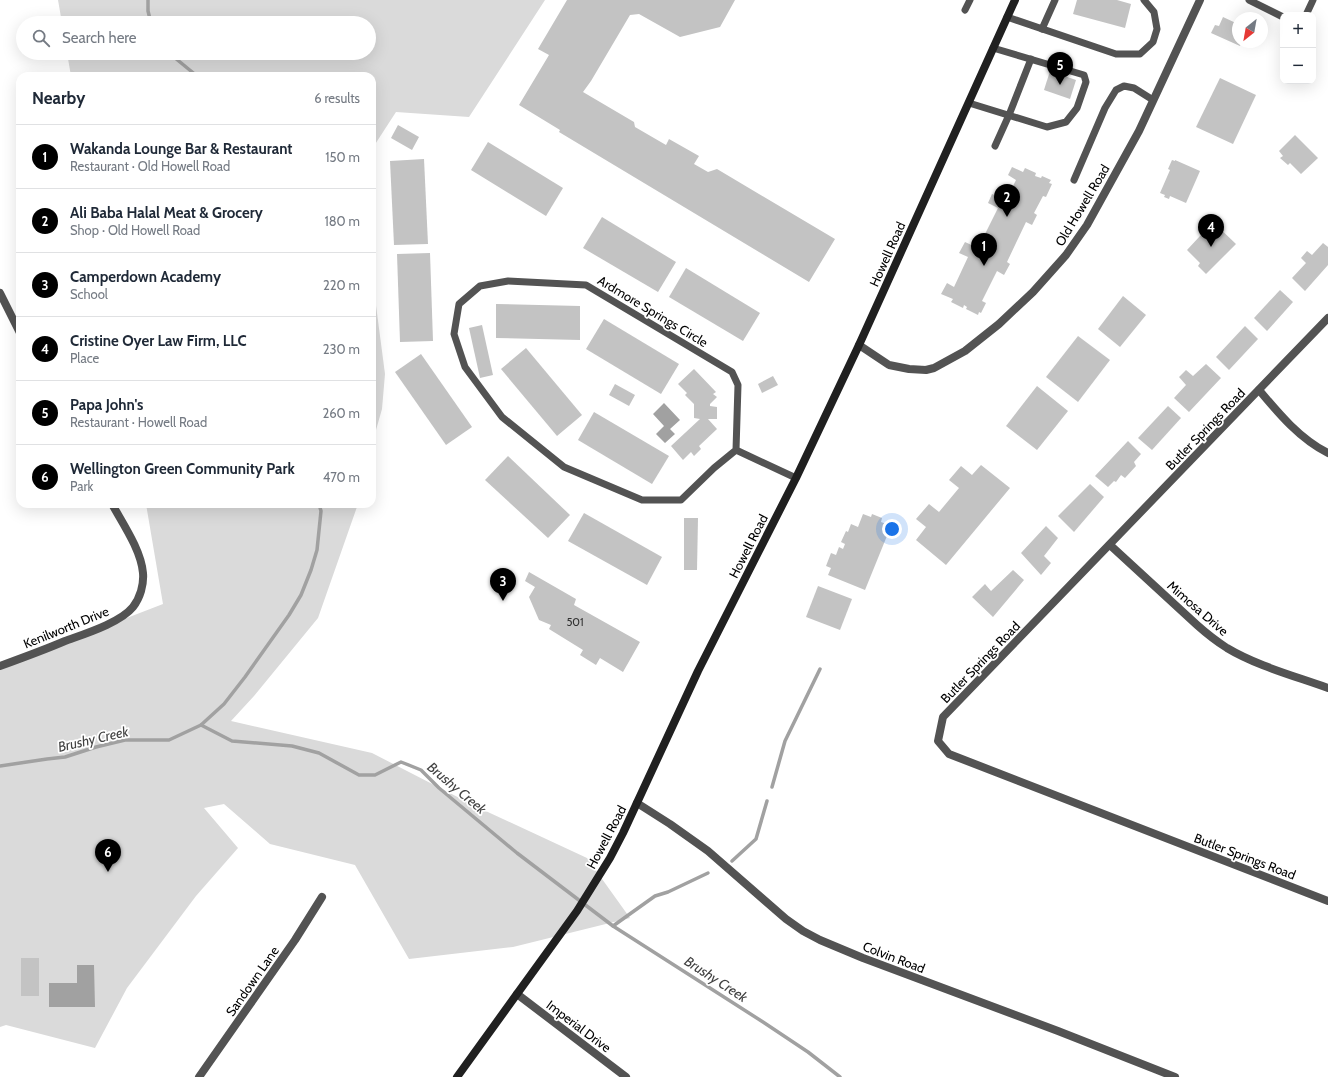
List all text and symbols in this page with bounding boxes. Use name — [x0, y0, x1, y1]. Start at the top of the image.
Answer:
north arrow — [1232, 12, 1268, 48]
map controls — [1280, 12, 1316, 84]
button: + — [1280, 12, 1316, 48]
search box — [16, 16, 376, 60]
icon: search — [30, 27, 52, 49]
text: Search here — [62, 29, 137, 47]
button: − — [1280, 48, 1316, 84]
pin: 5 — [1047, 52, 1073, 85]
text: Nearby — [32, 88, 85, 108]
text: 6 results — [314, 90, 360, 106]
text: Wakanda Lounge Bar & Restaurant — [70, 140, 292, 158]
text: 1 — [43, 149, 47, 165]
text: 150 m — [325, 149, 360, 165]
text: Restaurant · Old Howell Road — [70, 158, 230, 174]
street label: Old Howell Road — [1051, 161, 1113, 249]
pin: 2 — [994, 184, 1020, 217]
text: Ali Baba Halal Meat & Grocery — [70, 204, 263, 222]
text: 2 — [42, 213, 48, 229]
text: 180 m — [324, 213, 360, 229]
pin: 4 — [1198, 214, 1224, 247]
street label: Howell Road — [866, 219, 908, 289]
text: Shop · Old Howell Road — [70, 222, 200, 238]
pin: 1 — [971, 233, 997, 266]
text: Camperdown Academy — [70, 268, 221, 286]
street label: Ardmore Springs Circle — [595, 272, 711, 350]
text: 3 — [41, 277, 49, 293]
text: 220 m — [323, 277, 360, 293]
text: School — [70, 286, 108, 302]
text: Cristine Oyer Law Firm, LLC — [70, 332, 247, 350]
text: 4 — [41, 341, 49, 357]
text: 230 m — [323, 341, 360, 357]
text: Place — [70, 350, 99, 366]
street label: Butler Springs Road — [1162, 385, 1248, 473]
text: Papa John's — [70, 396, 143, 414]
text: 5 — [42, 405, 48, 421]
text: 260 m — [322, 405, 360, 421]
text: Restaurant · Howell Road — [70, 414, 207, 430]
text: Wellington Green Community Park — [70, 460, 295, 478]
text: 6 — [41, 469, 49, 485]
text: 470 m — [323, 469, 360, 485]
text: Park — [70, 478, 93, 494]
street label: Howell Road — [725, 511, 771, 581]
your location — [882, 519, 902, 539]
pin: 3 — [490, 568, 516, 601]
street label: Mimosa Drive — [1164, 577, 1232, 639]
street label: Kenilworth Drive — [21, 602, 111, 651]
house number: 501 — [566, 615, 584, 629]
street label: Butler Springs Road — [937, 618, 1023, 706]
water label: Brushy Creek — [56, 722, 131, 756]
water label: Brushy Creek — [424, 758, 491, 819]
street label: Howell Road — [583, 803, 629, 871]
street label: Butler Springs Road — [1192, 829, 1298, 883]
pin: 6 — [95, 839, 121, 872]
street label: Colvin Road — [861, 938, 927, 976]
street label: Sandown Lane — [222, 943, 282, 1019]
water label: Brushy Creek — [681, 952, 752, 1007]
street label: Imperial Drive — [544, 997, 615, 1056]

